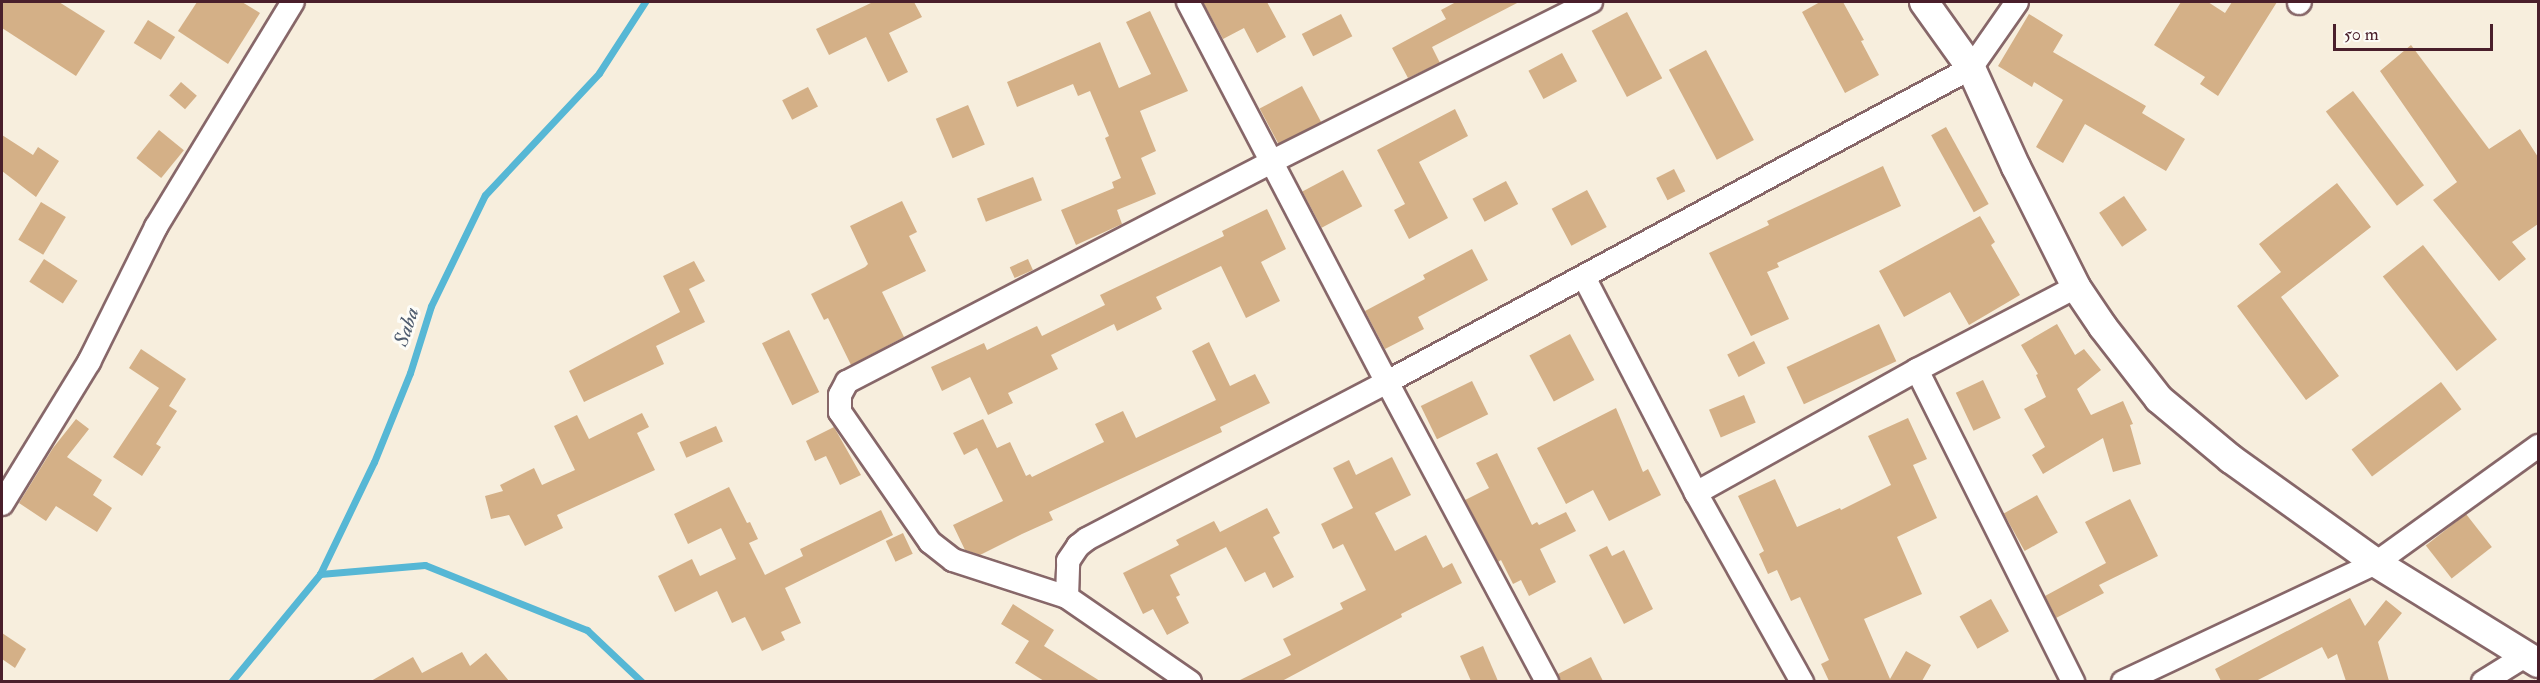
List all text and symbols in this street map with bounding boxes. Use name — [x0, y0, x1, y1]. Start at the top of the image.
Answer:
scale bar — [2336, 12, 2496, 50]
text: 50 m — [2344, 23, 2379, 46]
water label: Saba — [389, 304, 425, 350]

